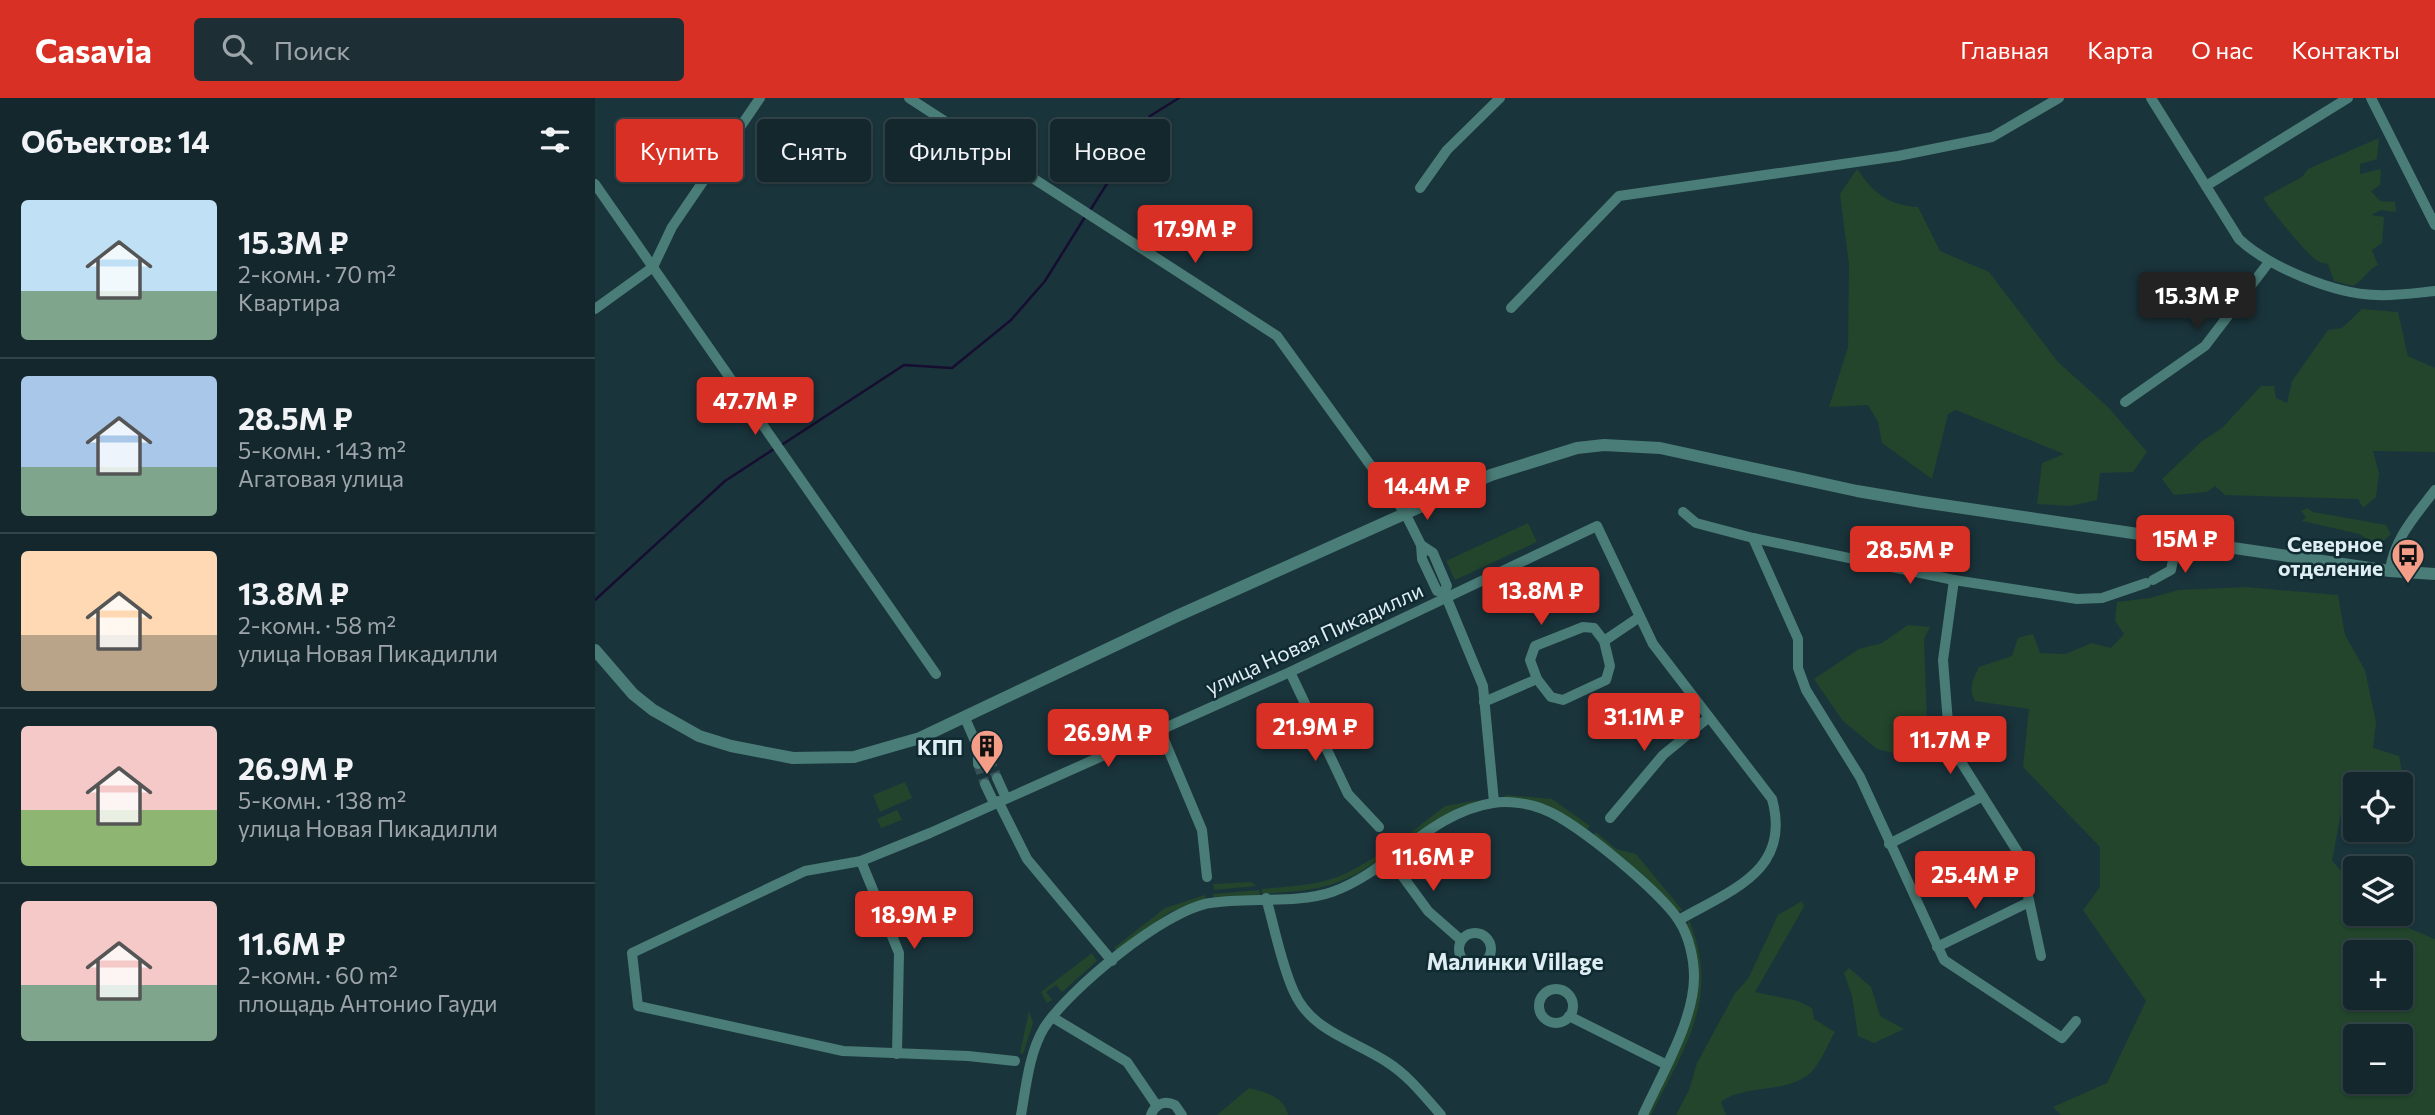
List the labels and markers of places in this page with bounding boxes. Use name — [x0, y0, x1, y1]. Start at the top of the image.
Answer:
pin: 17.9M ₽ — [1130, 206, 1260, 265]
pin: 15.3M ₽ — [2132, 272, 2262, 332]
pin: 47.7M ₽ — [690, 378, 820, 437]
pin: 14.4M ₽ — [1362, 462, 1492, 522]
pin: 15M ₽ — [2136, 516, 2234, 575]
pin: 28.5M ₽ — [1845, 526, 1975, 586]
place label: Северное отделение — [2278, 531, 2383, 580]
bus stop icon: Северное отделение — [2389, 536, 2427, 585]
pin: 13.8M ₽ — [1476, 568, 1606, 627]
pin: 31.1M ₽ — [1579, 694, 1709, 753]
pin: 21.9M ₽ — [1250, 704, 1380, 763]
pin: 26.9M ₽ — [1043, 710, 1173, 769]
pin: 11.7M ₽ — [1885, 716, 2015, 776]
building icon: КПП — [968, 727, 1006, 776]
place label: КПП — [917, 734, 963, 759]
pin: 11.6M ₽ — [1368, 834, 1498, 893]
pin: 25.4M ₽ — [1910, 852, 2040, 911]
pin: 18.9M ₽ — [849, 892, 979, 951]

